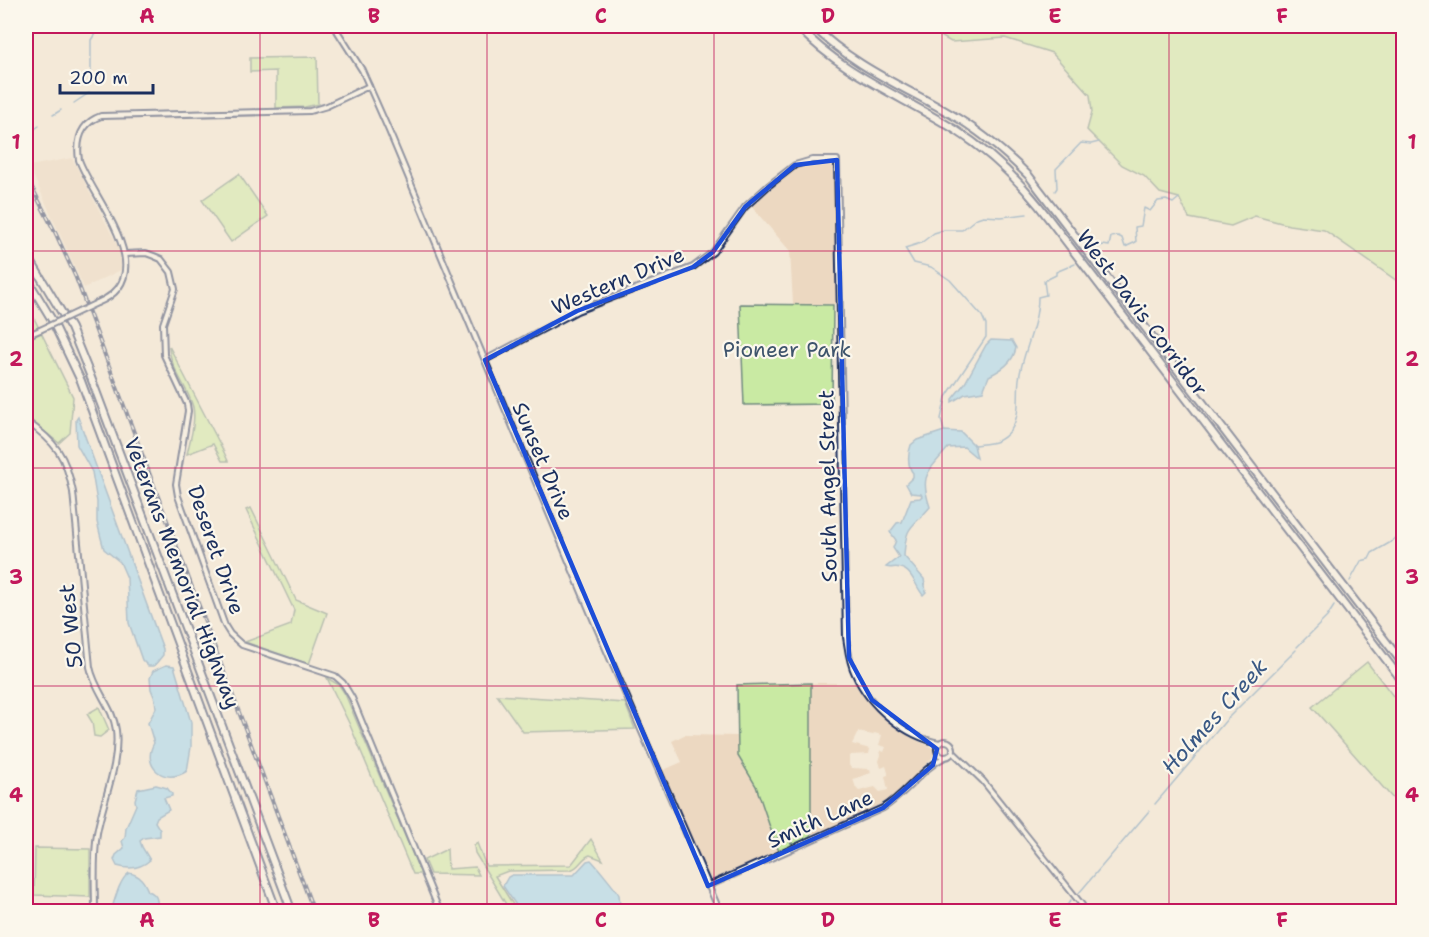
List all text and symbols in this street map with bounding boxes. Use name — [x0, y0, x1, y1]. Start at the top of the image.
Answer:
text: A — [139, 3, 155, 29]
text: B — [368, 3, 380, 29]
text: C — [595, 3, 607, 29]
text: D — [821, 3, 835, 29]
text: E — [1048, 3, 1062, 29]
text: F — [1276, 3, 1288, 29]
scale bar — [60, 57, 153, 95]
text: 200 m — [69, 66, 128, 90]
text: 1 — [11, 129, 21, 155]
text: 1 — [1407, 129, 1417, 155]
street label: West Davis Corridor — [1070, 224, 1214, 402]
street label: Western Drive — [547, 240, 689, 322]
park label: Pioneer Park — [723, 336, 851, 364]
text: 2 — [9, 346, 23, 372]
text: 2 — [1405, 346, 1419, 372]
street label: South Angel Street — [812, 389, 844, 583]
street label: Sunset Drive — [506, 398, 580, 524]
street label: Veterans Memorial Highway — [117, 433, 247, 713]
street label: Deseret Drive — [181, 482, 251, 618]
text: 3 — [9, 564, 23, 590]
text: 3 — [1405, 564, 1419, 590]
street label: 50 West — [53, 582, 89, 670]
water label: Holmes Creek — [1155, 652, 1274, 780]
text: 4 — [9, 782, 23, 808]
text: 4 — [1405, 782, 1419, 808]
street label: Smith Lane — [763, 783, 877, 855]
text: A — [139, 907, 155, 933]
text: B — [368, 907, 380, 933]
text: C — [595, 907, 607, 933]
text: D — [821, 907, 835, 933]
text: E — [1048, 907, 1062, 933]
text: F — [1276, 907, 1288, 933]

